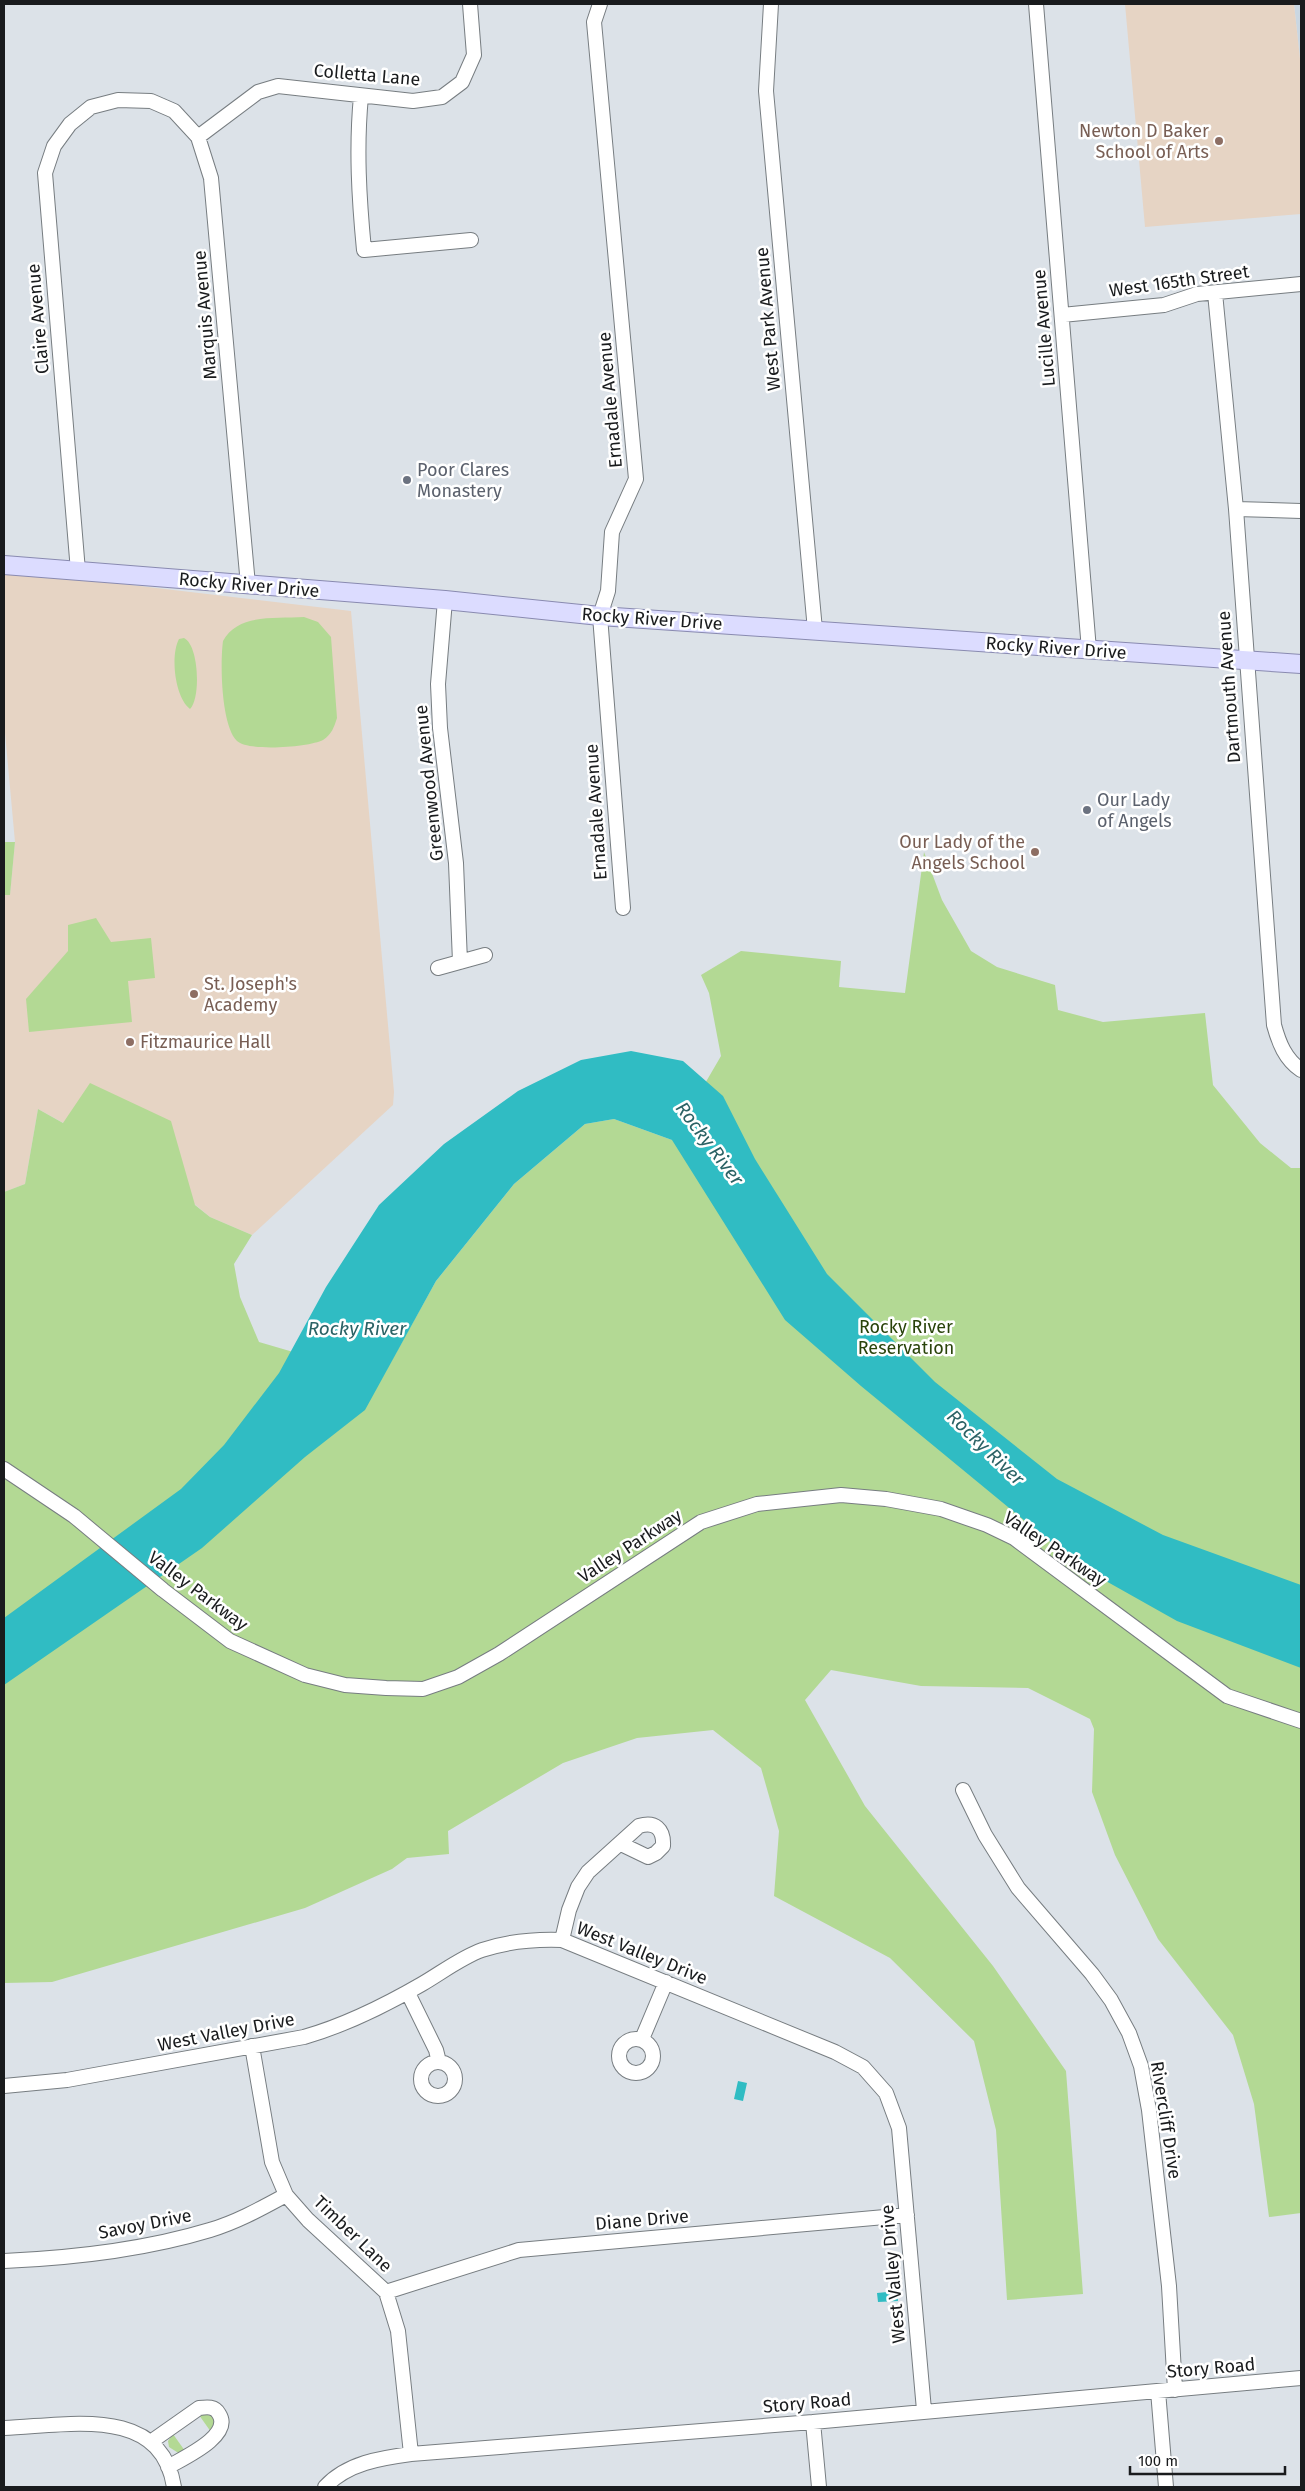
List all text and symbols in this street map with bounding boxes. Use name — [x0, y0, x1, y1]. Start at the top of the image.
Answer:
street label: Colletta Lane — [313, 59, 421, 91]
place label: Newton D Baker School of Arts — [1079, 120, 1209, 163]
marker: Newton D Baker School of Arts — [1213, 135, 1225, 147]
street label: West Park Avenue — [751, 246, 785, 392]
street label: Marquis Avenue — [188, 250, 222, 380]
street label: West 165th Street — [1108, 260, 1251, 302]
street label: Claire Avenue — [22, 263, 54, 375]
street label: Lucille Avenue — [1028, 268, 1060, 388]
street label: Ernadale Avenue — [593, 331, 627, 469]
place label: Poor Clares Monastery — [417, 459, 509, 502]
marker: Poor Clares Monastery — [401, 474, 413, 486]
street label: Rocky River Drive — [178, 568, 320, 602]
street label: Rocky River Drive — [581, 603, 723, 635]
street label: Dartmouth Avenue — [1213, 610, 1245, 764]
street label: Rocky River Drive — [985, 632, 1127, 664]
street label: Greenwood Avenue — [410, 704, 448, 862]
street label: Ernadale Avenue — [580, 743, 612, 881]
place label: Our Lady of Angels — [1097, 789, 1172, 832]
marker: Our Lady of Angels — [1081, 804, 1093, 816]
place label: Our Lady of the Angels School — [899, 831, 1025, 874]
marker: Our Lady of the Angels School — [1029, 846, 1041, 858]
place label: St. Joseph's Academy — [204, 973, 297, 1016]
marker: St. Joseph's Academy — [188, 988, 200, 1000]
place label: Fitzmaurice Hall — [140, 1031, 271, 1053]
marker: Fitzmaurice Hall — [124, 1036, 136, 1048]
water label: Rocky River — [671, 1097, 749, 1190]
park label: Rocky River Reservation — [858, 1316, 954, 1359]
water label: Rocky River — [308, 1317, 407, 1340]
water label: Rocky River — [942, 1405, 1030, 1490]
street label: Valley Parkway — [574, 1504, 686, 1588]
street label: Valley Parkway — [999, 1507, 1111, 1592]
street label: Valley Parkway — [144, 1546, 252, 1636]
street label: West Valley Drive — [573, 1917, 711, 1989]
street label: West Valley Drive — [156, 2008, 296, 2056]
street label: Rivercliff Drive — [1146, 2060, 1186, 2180]
street label: Timber Lane — [309, 2191, 397, 2277]
street label: Savoy Drive — [97, 2204, 193, 2244]
street label: West Valley Drive — [876, 2204, 910, 2344]
street label: Diane Drive — [594, 2205, 690, 2235]
street label: Story Road — [1166, 2353, 1256, 2383]
street label: Story Road — [762, 2388, 852, 2418]
scale bar — [1130, 2444, 1285, 2476]
text: 100 m — [1138, 2452, 1178, 2470]

